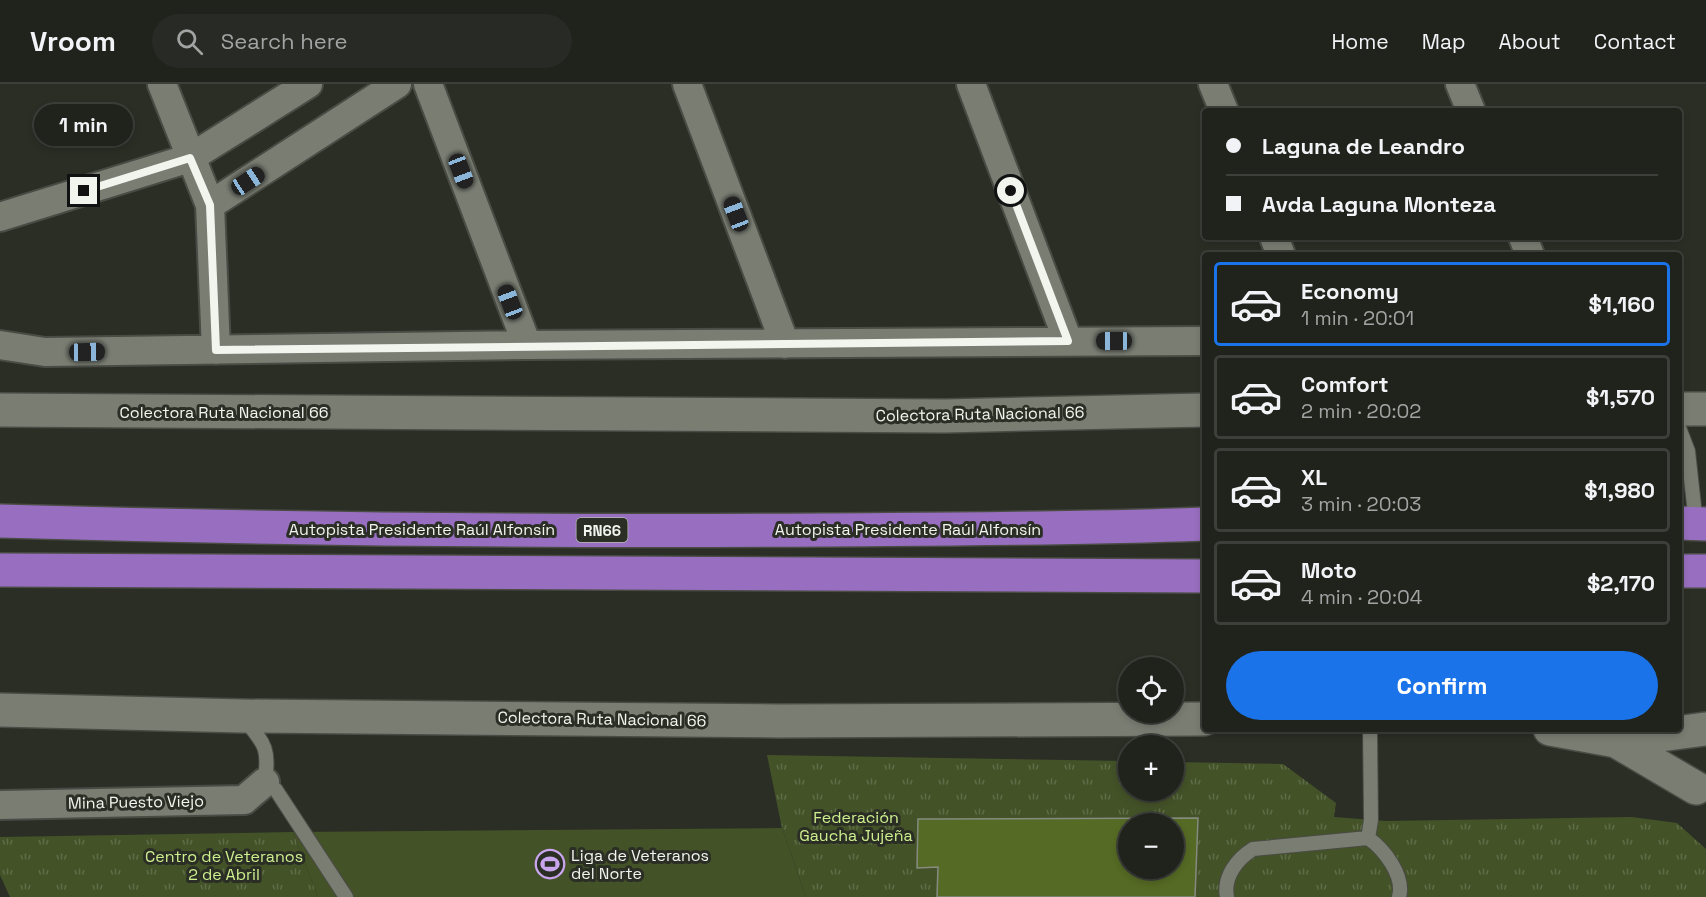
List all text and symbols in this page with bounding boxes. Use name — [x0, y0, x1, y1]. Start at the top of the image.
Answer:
search box — [152, 14, 572, 68]
text: Vroom — [30, 23, 116, 59]
icon: search — [173, 25, 206, 58]
text: Search here — [221, 27, 348, 55]
text: Home — [1331, 28, 1389, 55]
text: Map — [1422, 28, 1466, 55]
text: About — [1499, 28, 1561, 55]
text: Contact — [1594, 28, 1676, 55]
callout: 1 min — [34, 104, 134, 146]
text: 1 min — [59, 112, 108, 138]
text: Laguna de Leandro — [1262, 132, 1465, 160]
car — [446, 151, 476, 191]
car — [228, 164, 268, 198]
route end — [70, 177, 97, 204]
route start — [997, 177, 1024, 204]
text: Avda Laguna Monteza — [1262, 190, 1496, 218]
car — [721, 194, 751, 234]
icon: car — [1229, 277, 1283, 331]
text: Economy — [1301, 277, 1399, 305]
car — [495, 282, 525, 322]
text: $1,160 — [1589, 290, 1655, 318]
text: 1 min · 20:01 — [1301, 305, 1414, 331]
car — [1096, 332, 1132, 350]
car — [69, 343, 105, 361]
icon: car — [1229, 370, 1283, 424]
text: Comfort — [1301, 370, 1389, 398]
text: $1,570 — [1586, 383, 1655, 411]
text: 2 min · 20:02 — [1301, 398, 1421, 424]
street label: Colectora Ruta Nacional 66 — [120, 402, 328, 423]
street label: Colectora Ruta Nacional 66 — [875, 402, 1085, 426]
icon: car — [1229, 463, 1283, 517]
text: XL — [1301, 463, 1327, 491]
text: $1,980 — [1584, 476, 1655, 504]
text: 3 min · 20:03 — [1301, 491, 1421, 517]
road number: RN66 — [576, 518, 628, 542]
street label: Autopista Presidente Raúl Alfonsín — [289, 519, 555, 540]
street label: Autopista Presidente Raúl Alfonsín — [775, 519, 1041, 540]
icon: car — [1229, 556, 1283, 610]
text: Moto — [1301, 556, 1357, 584]
text: $2,170 — [1587, 569, 1655, 597]
text: 4 min · 20:04 — [1301, 584, 1422, 610]
button: Confirm — [1226, 651, 1658, 720]
map controls — [1118, 657, 1184, 879]
button: locate — [1118, 657, 1184, 723]
street label: Colectora Ruta Nacional 66 — [497, 707, 707, 731]
button: + — [1118, 735, 1184, 801]
street label: Mina Puesto Viejo — [68, 790, 204, 814]
park label: Federación Gaucha Jujeña — [799, 807, 913, 846]
button: − — [1118, 813, 1184, 879]
place label: Liga de Veteranos del Norte — [571, 845, 709, 884]
park label: Centro de Veteranos 2 de Abril — [145, 846, 303, 885]
sports icon: Liga de Veteranos del Norte — [534, 848, 566, 880]

